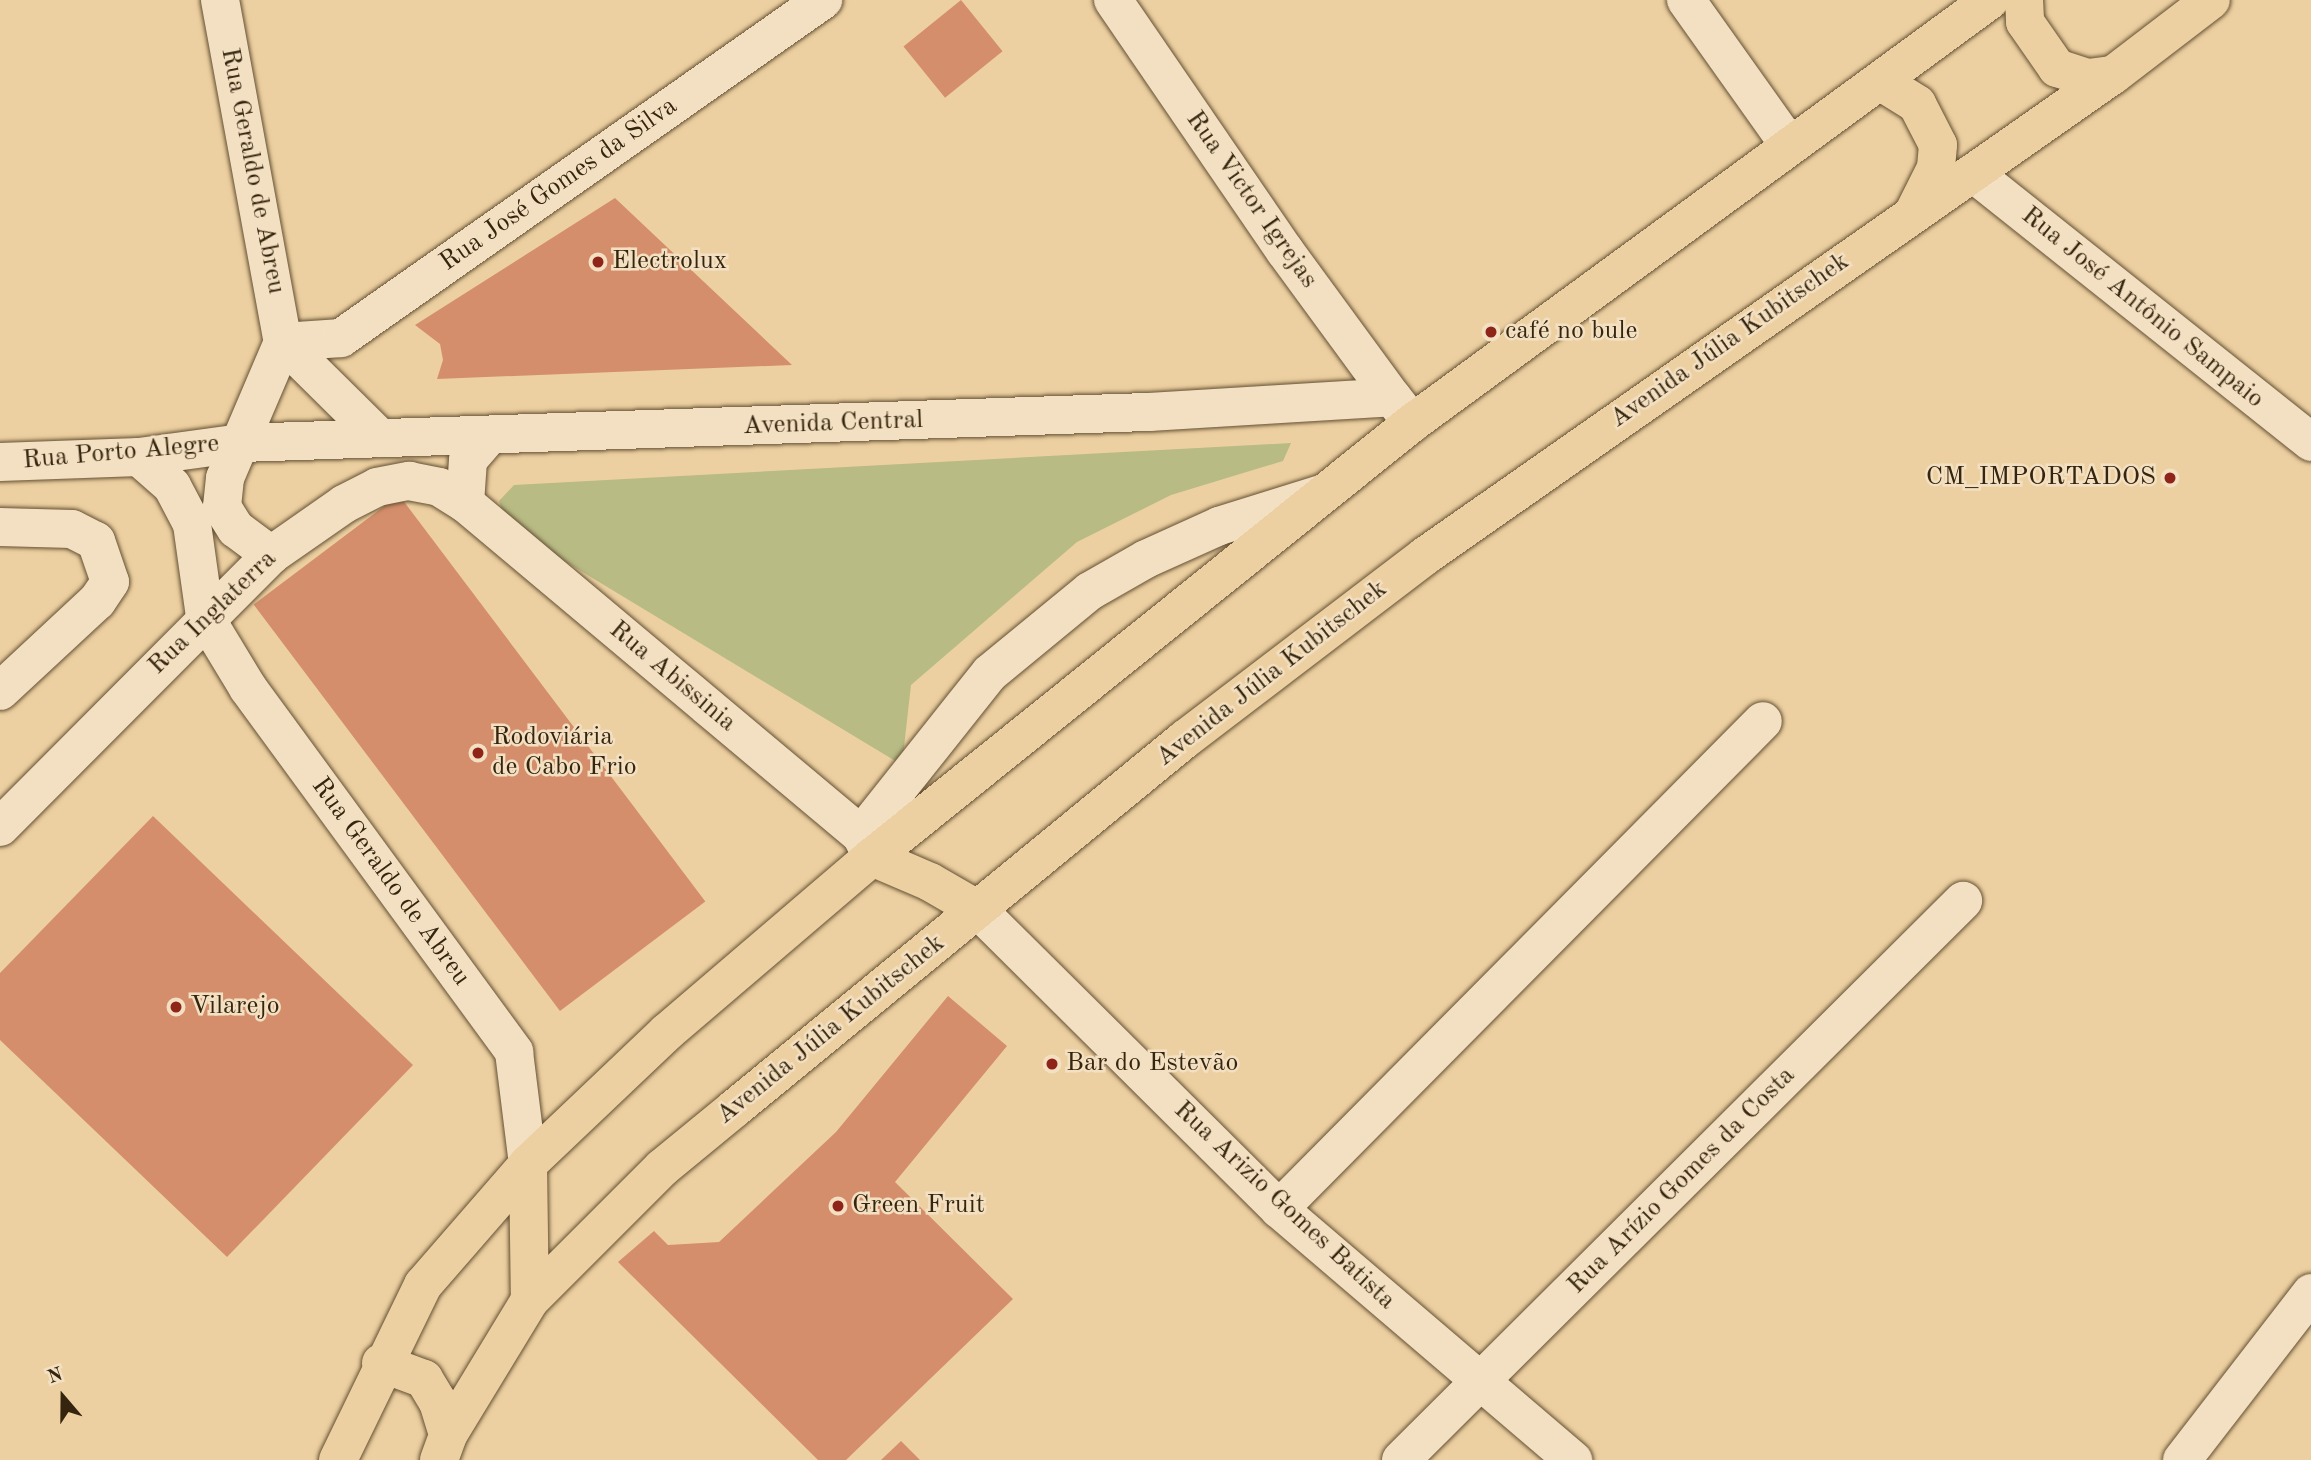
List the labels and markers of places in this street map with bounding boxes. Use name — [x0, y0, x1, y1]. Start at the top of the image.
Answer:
place label: Electrolux — [612, 246, 727, 278]
marker: Electrolux — [590, 254, 606, 270]
place label: café no bule — [1505, 316, 1637, 348]
marker: café no bule — [1483, 324, 1499, 340]
place label: CM_IMPORTADOS — [1926, 462, 2156, 494]
marker: CM_IMPORTADOS — [2162, 470, 2178, 486]
place label: Rodoviária de Cabo Frio — [492, 722, 637, 784]
marker: Rodoviária de Cabo Frio — [470, 745, 486, 761]
place label: Vilarejo — [190, 991, 280, 1023]
marker: Vilarejo — [168, 999, 184, 1015]
place label: Bar do Estevão — [1066, 1048, 1238, 1080]
marker: Bar do Estevão — [1044, 1056, 1060, 1072]
place label: Green Fruit — [852, 1190, 985, 1222]
marker: Green Fruit — [830, 1198, 846, 1214]

